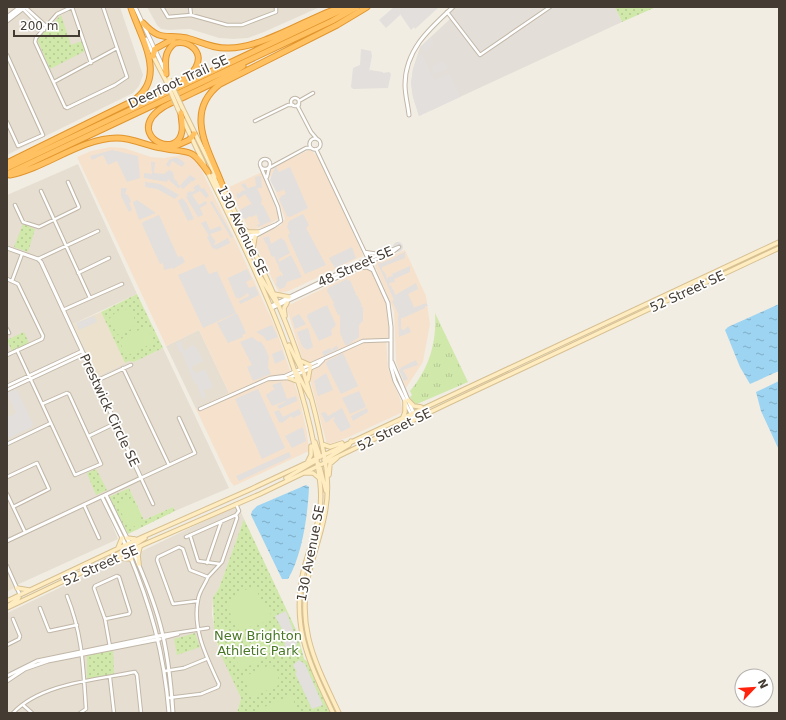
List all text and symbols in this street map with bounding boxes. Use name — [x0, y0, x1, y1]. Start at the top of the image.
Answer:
scale bar — [14, 12, 79, 38]
text: 200 m — [20, 19, 58, 33]
street label: Deerfoot Trail SE — [126, 52, 230, 111]
street label: 130 Avenue SE — [214, 183, 271, 277]
street label: 48 Street SE — [315, 243, 395, 290]
street label: 52 Street SE — [647, 268, 727, 315]
street label: Prestwick Circle SE — [77, 351, 142, 469]
street label: 52 Street SE — [355, 405, 434, 454]
street label: 130 Avenue SE — [294, 504, 327, 603]
street label: 52 Street SE — [60, 542, 140, 589]
park label: New Brighton Athletic Park — [214, 628, 302, 658]
north arrow — [734, 668, 774, 708]
text: N — [755, 677, 770, 691]

